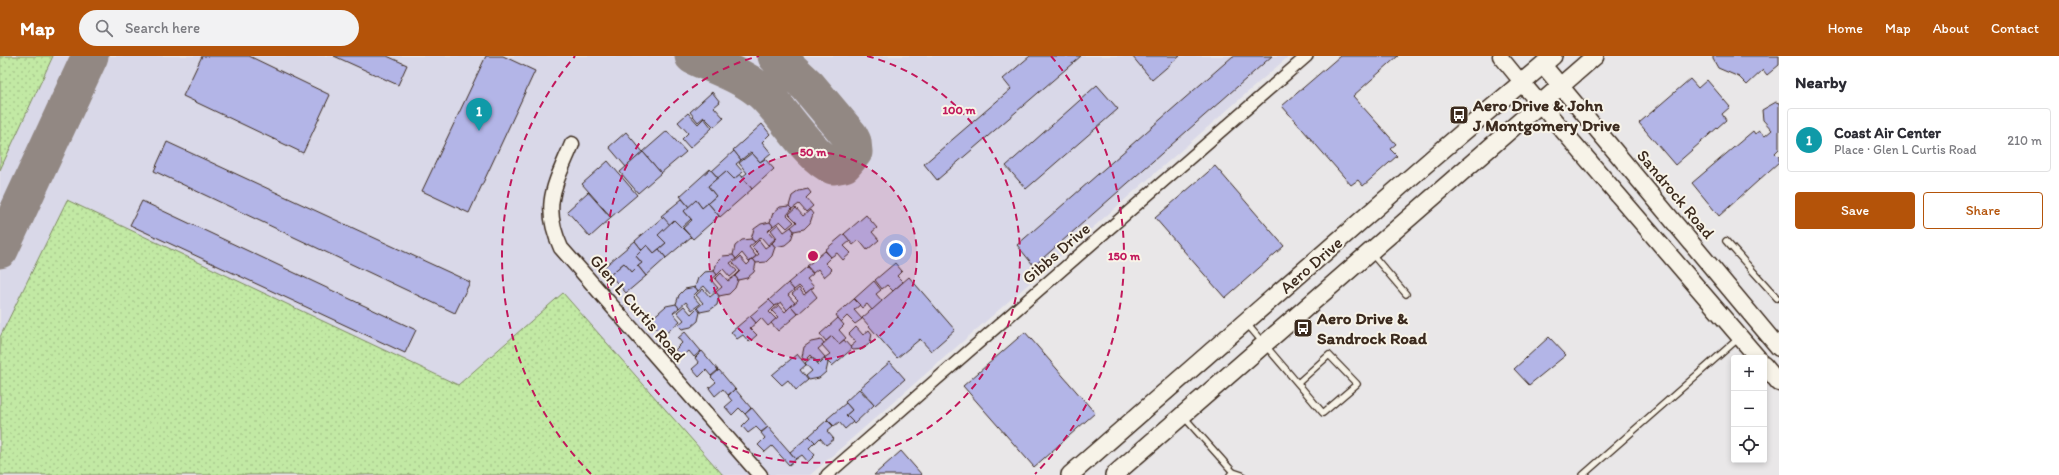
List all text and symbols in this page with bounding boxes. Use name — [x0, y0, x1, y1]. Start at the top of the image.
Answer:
search box — [79, 10, 359, 46]
text: Map — [20, 17, 55, 40]
icon: search — [93, 17, 115, 39]
text: Search here — [125, 19, 200, 37]
text: Home — [1828, 20, 1863, 37]
text: Map — [1885, 20, 1911, 37]
text: About — [1933, 20, 1969, 37]
text: Contact — [1991, 20, 2039, 37]
text: Nearby — [1795, 72, 1847, 92]
place label: Aero Drive & John J Montgomery Drive — [1472, 95, 1620, 136]
pin: 1 — [466, 98, 492, 131]
text: 100 m — [942, 103, 976, 117]
bus stop icon: Aero Drive & John J Montgomery Drive — [1448, 104, 1470, 126]
text: Coast Air Center — [1834, 124, 1941, 142]
text: 1 — [1806, 133, 1812, 148]
text: 210 m — [2007, 133, 2042, 148]
text: Place · Glen L Curtis Road — [1834, 142, 1977, 157]
text: 50 m — [800, 145, 827, 159]
street label: Sandrock Road — [1633, 145, 1719, 243]
button: Save — [1795, 192, 1915, 229]
button: Share — [1923, 192, 2043, 229]
street label: Gibbs Drive — [1018, 218, 1094, 288]
street label: Aero Drive — [1276, 232, 1346, 298]
your location — [886, 240, 906, 260]
centre of rings — [806, 249, 820, 263]
text: 150 m — [1108, 249, 1141, 263]
street label: Glen L Curtis Road — [586, 250, 690, 366]
place label: Aero Drive & Sandrock Road — [1316, 308, 1428, 348]
bus stop icon: Aero Drive & Sandrock Road — [1292, 317, 1314, 339]
map controls — [1731, 355, 1767, 463]
button: + — [1731, 355, 1767, 391]
button: − — [1731, 391, 1767, 427]
button: locate — [1731, 427, 1767, 463]

